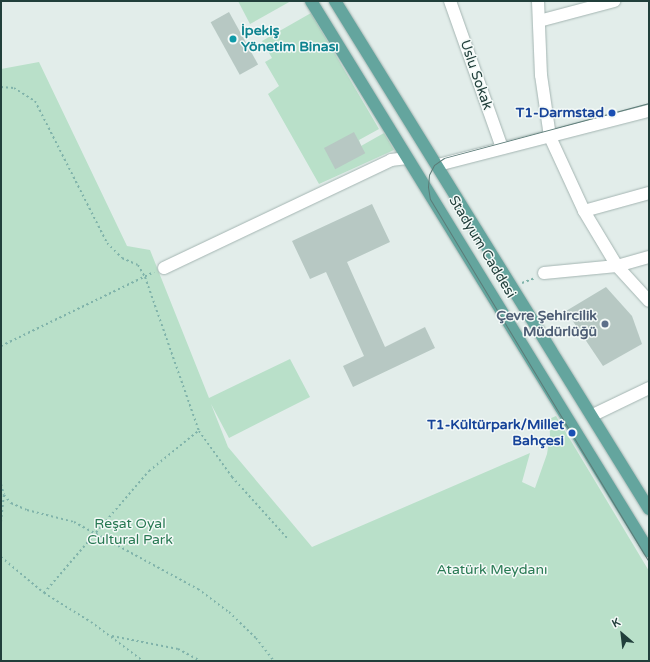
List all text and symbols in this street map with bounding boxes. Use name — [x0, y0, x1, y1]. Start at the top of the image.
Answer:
place label: İpekiş Yönetim Binası — [241, 23, 339, 56]
marker: İpekiş Yönetim Binası — [228, 34, 238, 44]
street label: Uslu Sokak — [456, 38, 496, 112]
place label: T1-Darmstad — [516, 105, 604, 121]
marker: T1-Darmstad — [607, 108, 617, 118]
street label: Stadyum Caddesi — [445, 193, 519, 301]
place label: Çevre Şehircilik Müdürlüğü — [496, 308, 597, 340]
marker: Çevre Şehircilik Müdürlüğü — [600, 319, 610, 329]
place label: T1-Kültürpark/Millet Bahçesi — [427, 417, 564, 450]
marker: T1-Kültürpark/Millet Bahçesi — [567, 428, 577, 438]
park label: Reşat Oyal Cultural Park — [87, 516, 173, 548]
park label: Atatürk Meydanı — [437, 562, 547, 578]
north arrow — [602, 614, 642, 654]
text: K — [610, 615, 622, 630]

